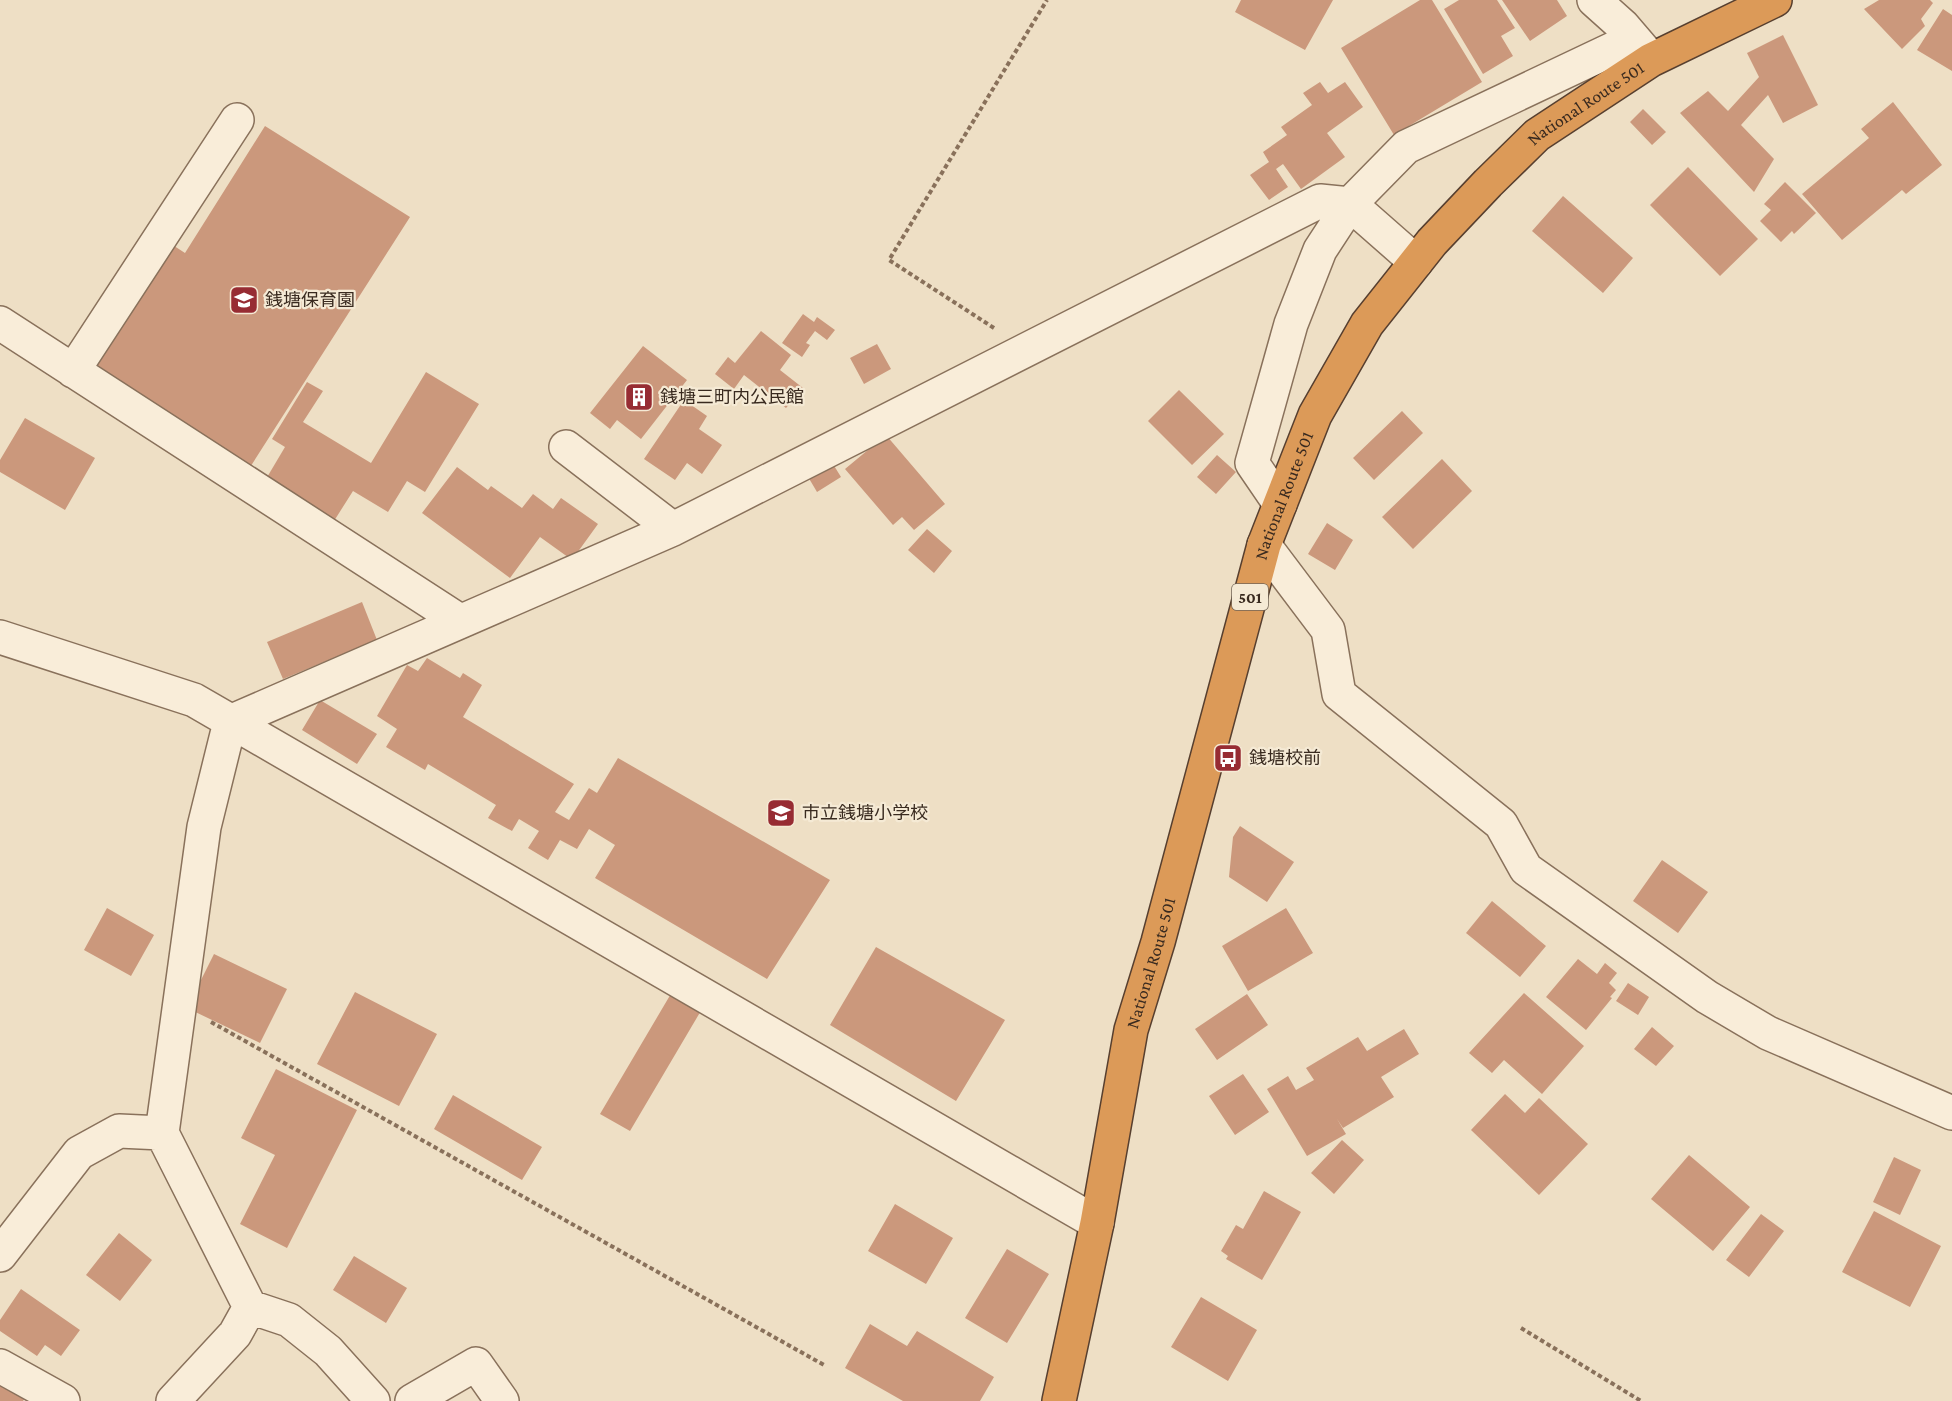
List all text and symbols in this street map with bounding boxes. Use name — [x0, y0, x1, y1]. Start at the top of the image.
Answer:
street label: National Route 501 — [1523, 57, 1648, 149]
school or university icon: 銭塘保育園 — [228, 284, 260, 316]
place label: 銭塘保育園 — [265, 290, 355, 310]
building icon: 銭塘三町内公民館 — [623, 381, 655, 413]
place label: 銭塘三町内公民館 — [660, 387, 804, 407]
street label: National Route 501 — [1250, 429, 1318, 562]
road number: 501 — [1232, 584, 1268, 610]
bus stop icon: 銭塘校前 — [1212, 742, 1244, 774]
place label: 銭塘校前 — [1249, 748, 1321, 768]
school or university icon: 市立銭塘小学校 — [765, 797, 797, 829]
place label: 市立銭塘小学校 — [802, 803, 928, 823]
street label: National Route 501 — [1122, 895, 1180, 1031]

